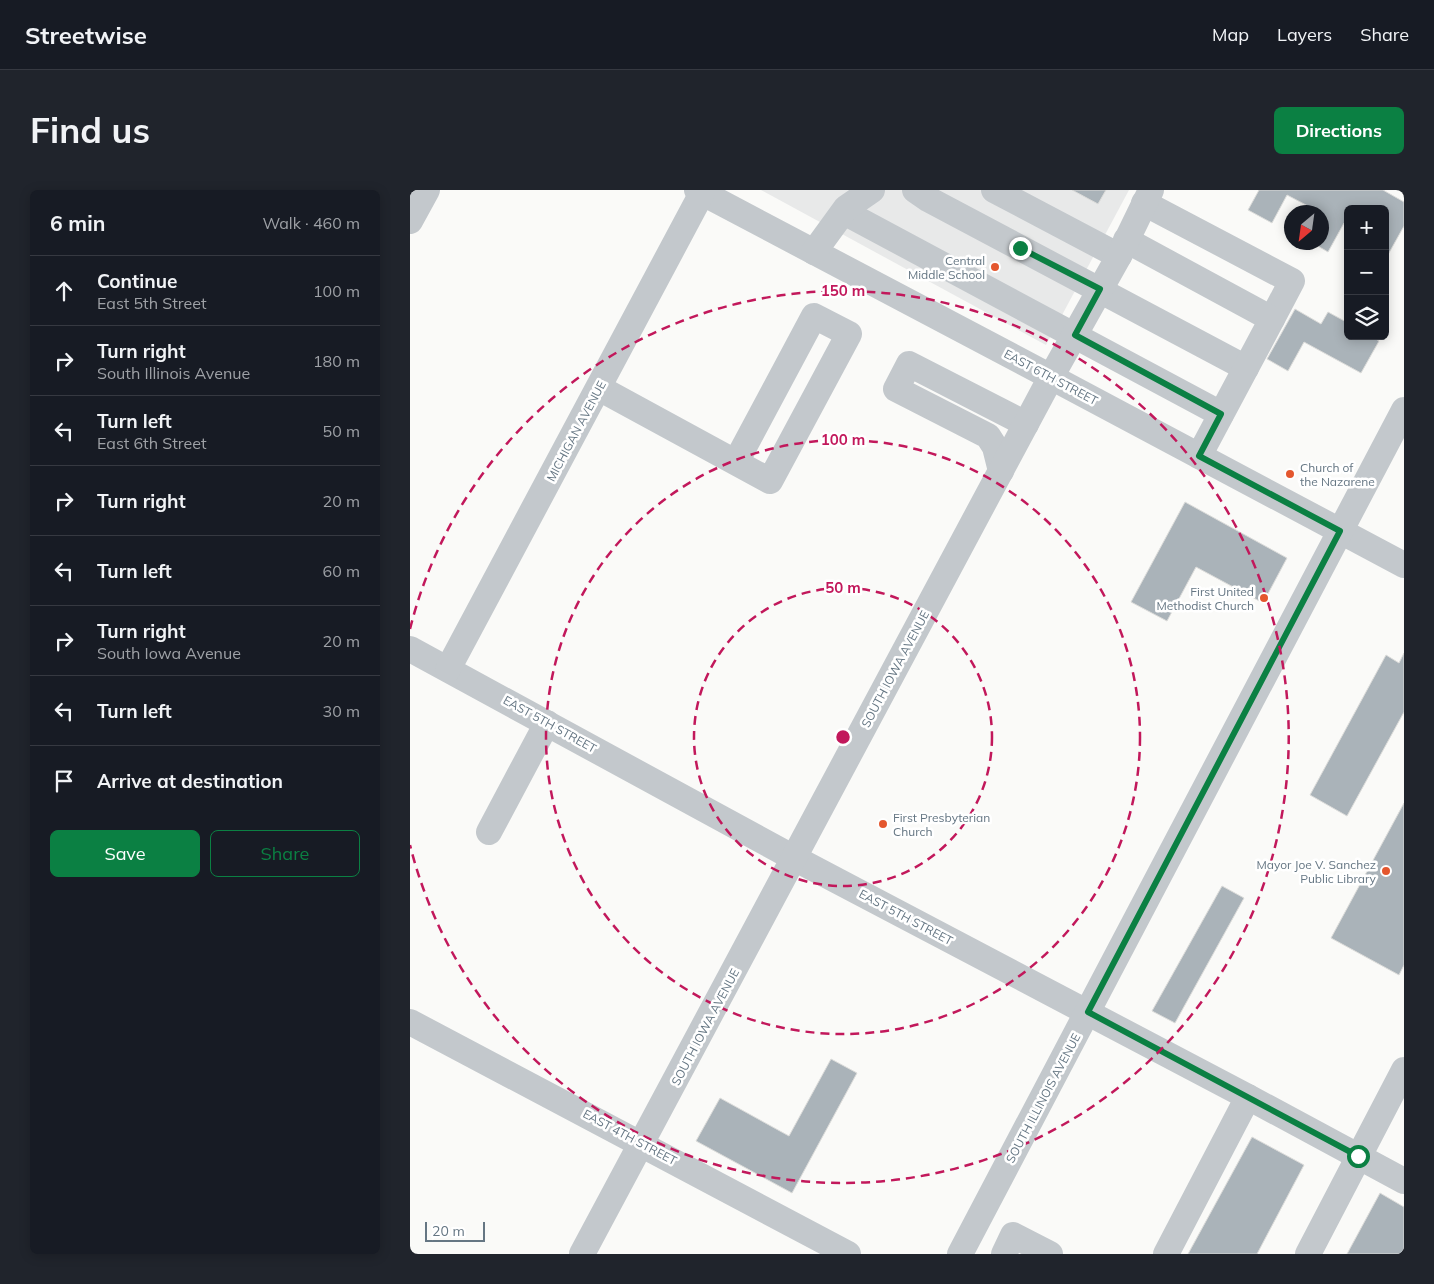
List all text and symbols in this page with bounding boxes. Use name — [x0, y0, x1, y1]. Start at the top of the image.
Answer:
text: Streetwise — [25, 20, 147, 50]
text: Map — [1212, 23, 1249, 46]
text: Layers — [1277, 23, 1332, 46]
text: Share — [1360, 23, 1409, 46]
button: Directions — [1274, 107, 1404, 154]
text: Find us — [30, 108, 150, 152]
north arrow — [1284, 205, 1329, 250]
map controls — [1344, 205, 1389, 340]
button: + — [1344, 205, 1389, 250]
text: 6 min — [50, 210, 105, 236]
text: Walk · 460 m — [262, 213, 360, 233]
route end — [1009, 237, 1032, 260]
button: − — [1344, 250, 1389, 295]
place label: Central Middle School — [908, 253, 985, 282]
marker: Central Middle School — [989, 261, 1001, 273]
text: Continue — [97, 269, 177, 293]
icon: ahead — [50, 277, 78, 305]
text: 100 m — [313, 281, 360, 301]
text: 150 m — [821, 281, 865, 300]
text: East 5th Street — [97, 293, 207, 313]
button: layers — [1344, 295, 1389, 340]
text: Turn right — [97, 339, 186, 363]
street label: EAST 6TH STREET — [1002, 346, 1101, 408]
icon: right — [50, 347, 78, 375]
text: 180 m — [313, 351, 360, 371]
text: South Illinois Avenue — [97, 363, 250, 383]
street label: MICHIGAN AVENUE — [543, 378, 609, 484]
text: Turn left — [97, 409, 172, 433]
icon: left — [50, 417, 78, 445]
text: 50 m — [323, 421, 360, 441]
text: 100 m — [821, 430, 865, 449]
text: East 6th Street — [97, 433, 207, 453]
place label: Church of the Nazarene — [1300, 460, 1375, 489]
marker: Church of the Nazarene — [1284, 468, 1296, 480]
icon: right — [50, 487, 78, 515]
text: Turn right — [97, 489, 186, 513]
text: 20 m — [323, 491, 360, 511]
icon: left — [50, 557, 78, 585]
text: Turn left — [97, 559, 172, 583]
text: 60 m — [323, 561, 360, 581]
text: 50 m — [825, 578, 861, 597]
place label: First United Methodist Church — [1156, 584, 1254, 613]
marker: First United Methodist Church — [1258, 592, 1270, 604]
street label: SOUTH IOWA AVENUE — [858, 608, 932, 730]
text: Turn right — [97, 619, 186, 643]
icon: right — [50, 627, 78, 655]
text: 20 m — [323, 631, 360, 651]
text: South Iowa Avenue — [97, 643, 241, 663]
street label: EAST 5TH STREET — [501, 692, 600, 756]
icon: left — [50, 697, 78, 725]
text: Turn left — [97, 699, 172, 723]
text: 30 m — [323, 701, 360, 721]
centre of rings — [834, 728, 852, 746]
icon: arrive — [50, 767, 78, 795]
text: Arrive at destination — [97, 769, 283, 793]
place label: First Presbyterian Church — [893, 810, 990, 839]
marker: First Presbyterian Church — [877, 818, 889, 830]
button: Save — [50, 830, 200, 877]
button: Share — [210, 830, 360, 877]
place label: Mayor Joe V. Sanchez Public Library — [1256, 857, 1377, 886]
marker: Mayor Joe V. Sanchez Public Library — [1380, 865, 1392, 877]
street label: EAST 5TH STREET — [857, 886, 956, 948]
street label: SOUTH IOWA AVENUE — [668, 966, 742, 1088]
street label: SOUTH ILLINOIS AVENUE — [1002, 1031, 1084, 1165]
street label: EAST 4TH STREET — [581, 1106, 680, 1168]
route start — [1347, 1145, 1370, 1168]
scale bar — [425, 1219, 485, 1242]
text: 20 m — [432, 1222, 465, 1240]

